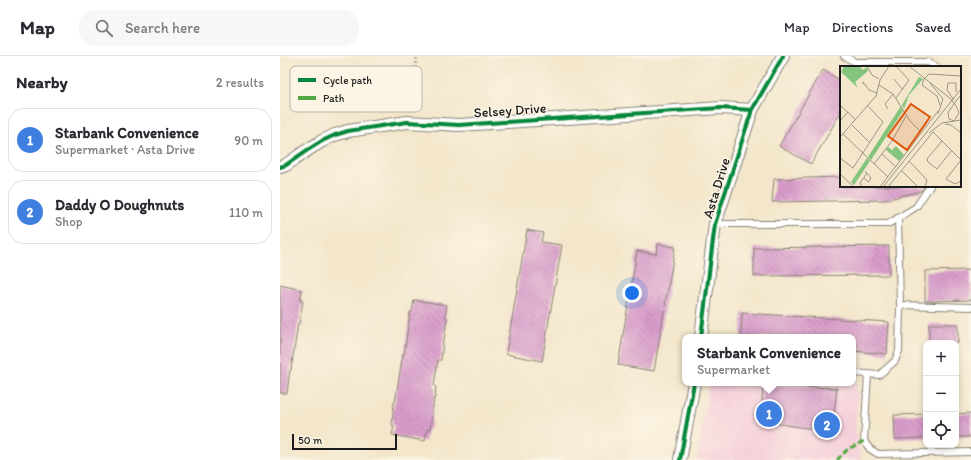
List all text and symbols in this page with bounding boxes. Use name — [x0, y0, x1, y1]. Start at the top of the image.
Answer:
search box — [79, 10, 359, 46]
text: Map — [20, 16, 55, 39]
icon: search — [93, 17, 115, 39]
text: Search here — [125, 19, 200, 37]
text: Map — [784, 19, 810, 36]
text: Directions — [832, 19, 893, 36]
text: Saved — [915, 19, 951, 36]
legend — [290, 66, 422, 112]
inset map — [840, 66, 961, 187]
text: Nearby — [16, 72, 68, 92]
text: Cycle path — [323, 74, 372, 87]
text: 2 results — [216, 75, 264, 90]
text: Path — [323, 92, 345, 105]
street label: Selsey Drive — [473, 99, 547, 122]
text: Starbank Convenience — [55, 124, 199, 142]
text: 1 — [27, 133, 33, 148]
text: 90 m — [234, 133, 263, 148]
text: Supermarket · Asta Drive — [55, 142, 195, 157]
street label: Asta Drive — [699, 156, 734, 221]
text: Daddy O Doughnuts — [55, 196, 184, 214]
text: 2 — [27, 205, 33, 220]
text: 110 m — [229, 205, 263, 220]
text: Shop — [55, 214, 82, 229]
your location — [622, 283, 642, 303]
popup — [682, 334, 856, 386]
map controls — [923, 340, 959, 448]
button: + — [923, 340, 959, 376]
text: Starbank Convenience — [697, 344, 841, 362]
text: Supermarket — [697, 362, 770, 377]
button: − — [923, 376, 959, 412]
pin: 1 — [756, 399, 782, 429]
pin: 2 — [814, 410, 840, 440]
button: locate — [923, 412, 959, 448]
scale bar — [292, 432, 397, 451]
text: 50 m — [298, 434, 322, 447]

